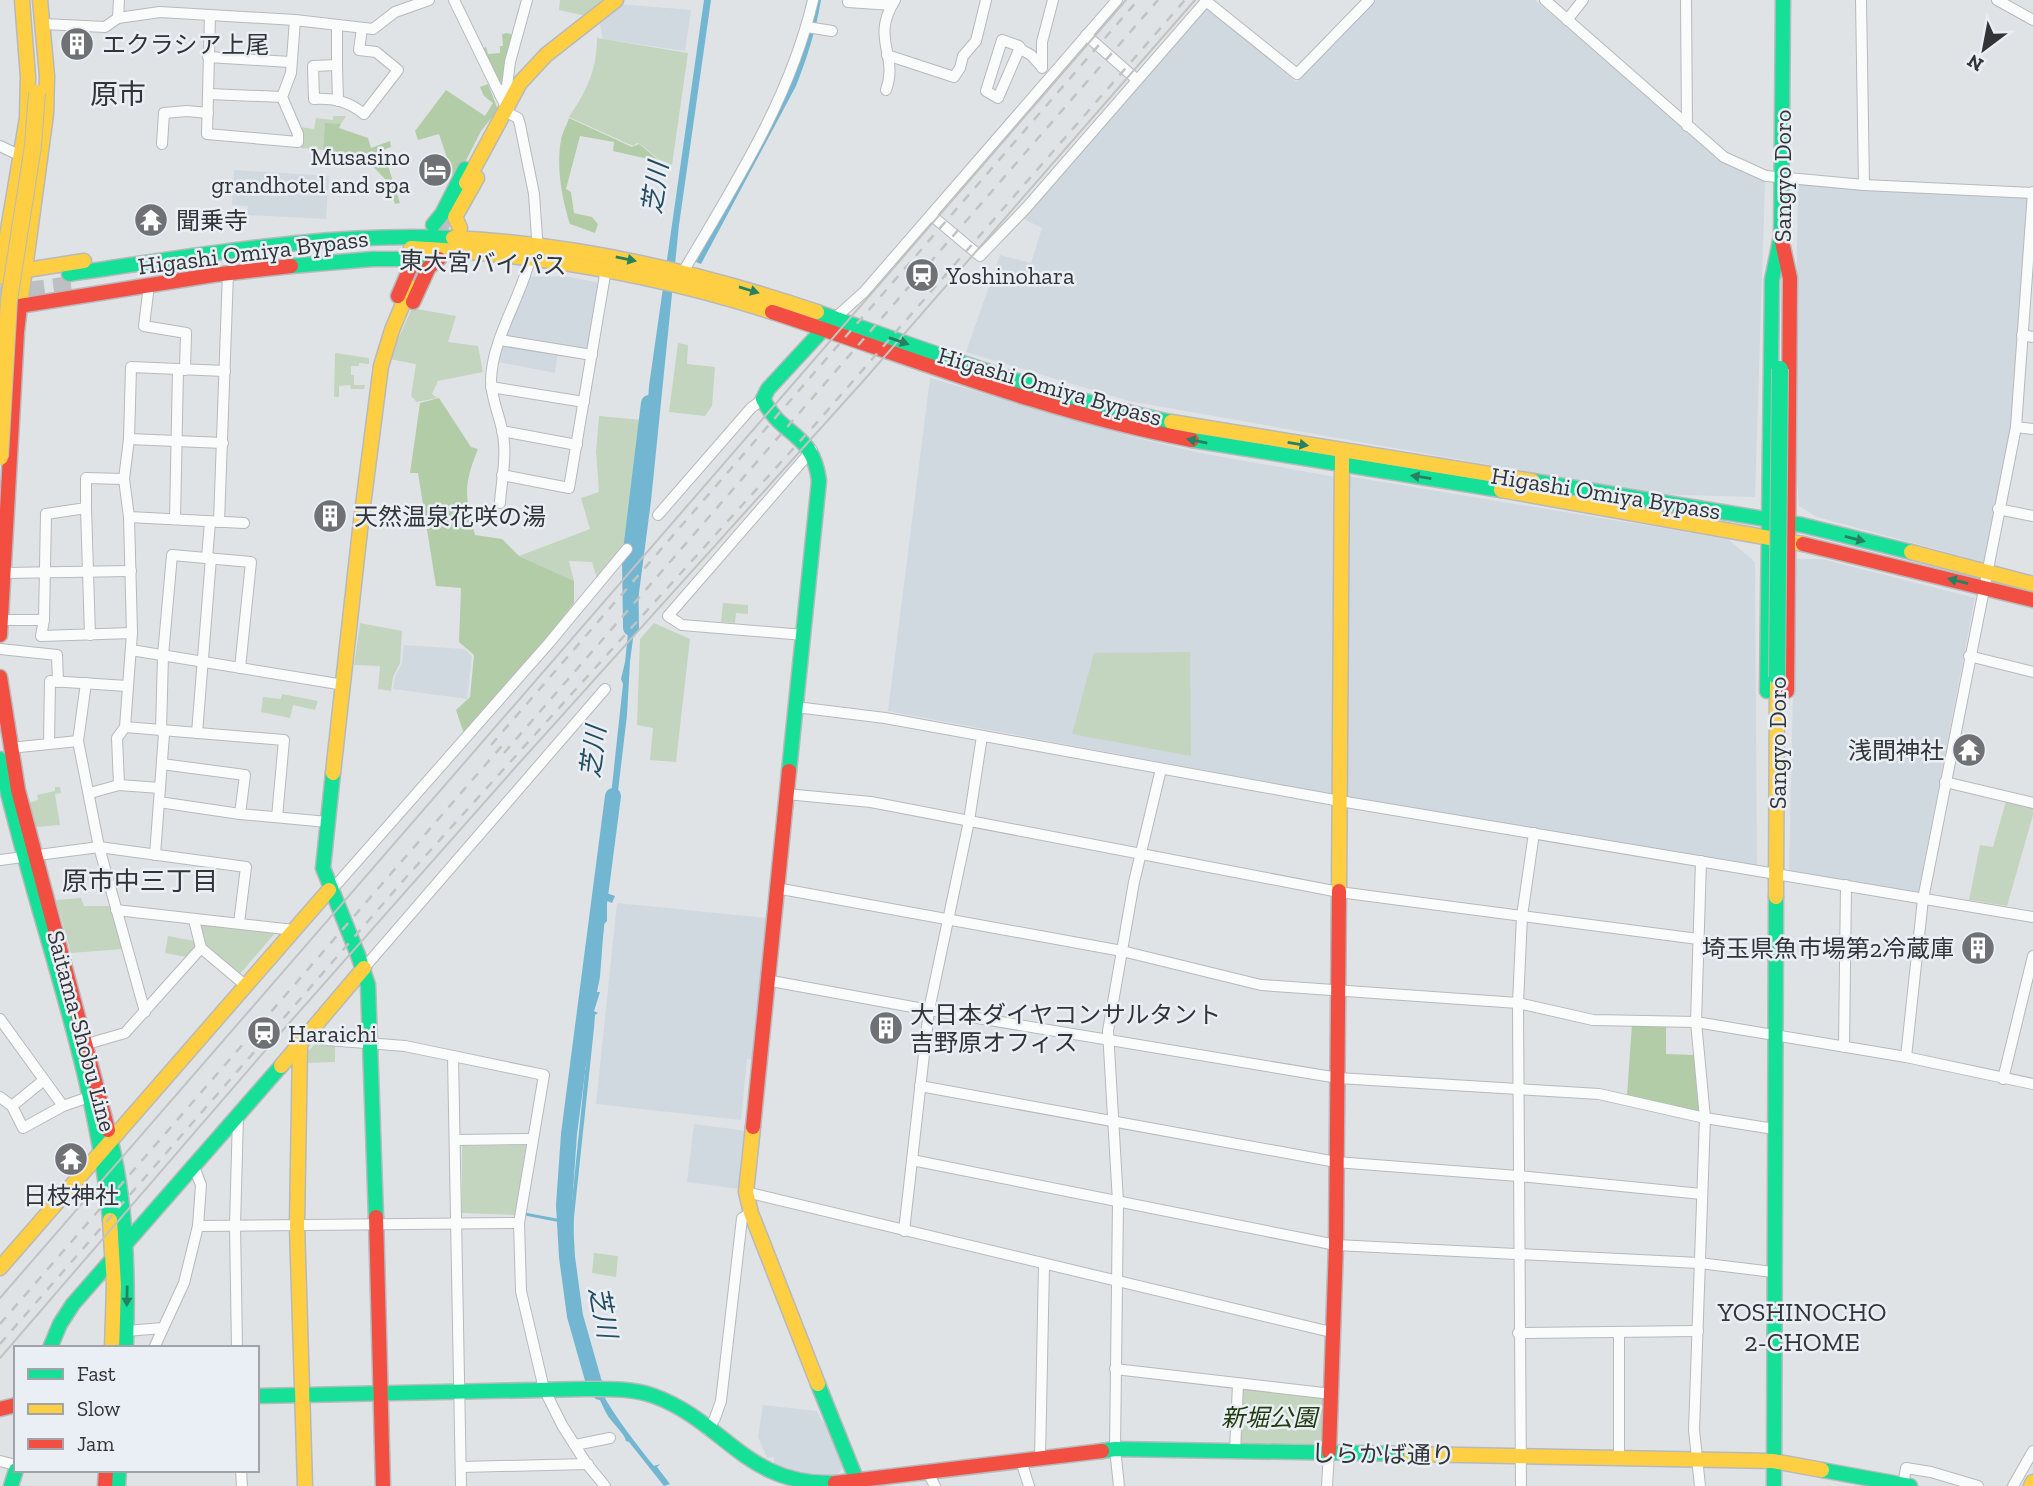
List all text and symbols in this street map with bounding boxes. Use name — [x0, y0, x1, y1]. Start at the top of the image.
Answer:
north arrow — [1949, 14, 2019, 84]
building icon: エクラシア上尾 — [58, 25, 96, 63]
place label: エクラシア上尾 — [102, 30, 270, 59]
text: N — [1963, 49, 1987, 77]
district label: 原市 — [90, 78, 146, 111]
street label: Sangyo Doro — [1768, 110, 1797, 242]
place label: Musasino grandhotel and spa — [211, 142, 410, 199]
hotel icon: Musasino grandhotel and spa — [416, 151, 454, 189]
water label: 芝川 — [636, 157, 675, 216]
temple icon: 聞乗寺 — [132, 201, 170, 239]
place label: 聞乗寺 — [176, 206, 248, 235]
street label: Higashi Omiya Bypass — [136, 223, 370, 281]
street label: 東大宮バイパス — [399, 246, 567, 280]
one-way arrow — [615, 253, 637, 264]
station icon: Yoshinohara — [903, 256, 941, 294]
place label: Yoshinohara — [945, 261, 1075, 290]
one-way arrow — [738, 286, 759, 296]
one-way arrow — [889, 336, 910, 347]
street label: Higashi Omiya Bypass — [935, 340, 1165, 432]
one-way arrow — [1186, 435, 1208, 446]
one-way arrow — [1287, 438, 1309, 449]
street label: Higashi Omiya Bypass — [1489, 461, 1723, 525]
one-way arrow — [1410, 471, 1432, 482]
building icon: 天然温泉花咲の湯 — [311, 497, 349, 535]
place label: 天然温泉花咲の湯 — [354, 502, 546, 531]
one-way arrow — [1844, 534, 1866, 545]
one-way arrow — [1947, 575, 1969, 586]
street label: Sangyo Doro — [1763, 677, 1792, 809]
water label: 芝川 — [574, 721, 612, 780]
temple icon: 浅間神社 — [1950, 731, 1988, 769]
place label: 浅間神社 — [1848, 736, 1944, 765]
district label: 原市中三丁目 — [62, 865, 218, 897]
street label: Saitama-Shobu Line — [41, 927, 123, 1135]
building icon: 埼玉県魚市場第2冷蔵庫 — [1959, 929, 1997, 967]
place label: 埼玉県魚市場第2冷蔵庫 — [1702, 934, 1954, 963]
place label: 大日本ダイヤコンサルタント 吉野原オフィス — [910, 1000, 1221, 1057]
building icon: 大日本ダイヤコンサルタント 吉野原オフィス — [867, 1009, 905, 1047]
station icon: Haraichi — [245, 1014, 283, 1052]
place label: Haraichi — [288, 1019, 377, 1048]
temple icon: 日枝神社 — [52, 1140, 90, 1178]
place label: 日枝神社 — [23, 1181, 119, 1210]
water label: 芝川 — [582, 1283, 624, 1344]
one-way arrow — [122, 1286, 133, 1308]
district label: YOSHINOCHO 2-CHOME — [1717, 1296, 1886, 1358]
legend — [14, 1346, 259, 1472]
text: Fast — [77, 1361, 116, 1386]
text: Slow — [77, 1396, 120, 1421]
park label: 新堀公園 — [1221, 1403, 1320, 1432]
text: Jam — [77, 1431, 114, 1456]
street label: しらかば通り — [1311, 1438, 1455, 1470]

